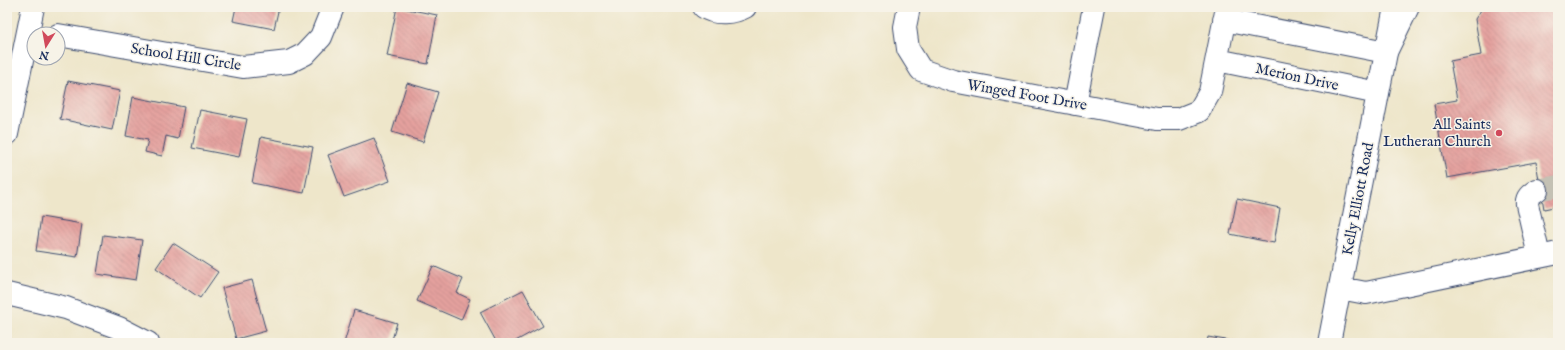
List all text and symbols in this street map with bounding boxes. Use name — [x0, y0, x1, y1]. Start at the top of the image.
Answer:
north arrow — [26, 26, 66, 66]
street label: School Hill Circle — [129, 39, 243, 75]
text: N — [38, 47, 51, 63]
street label: Merion Drive — [1254, 59, 1340, 95]
street label: Winged Foot Drive — [966, 75, 1089, 115]
place label: All Saints Lutheran Church — [1383, 115, 1491, 151]
marker: All Saints Lutheran Church — [1494, 128, 1504, 138]
street label: Kelly Elliott Road — [1338, 140, 1378, 257]

